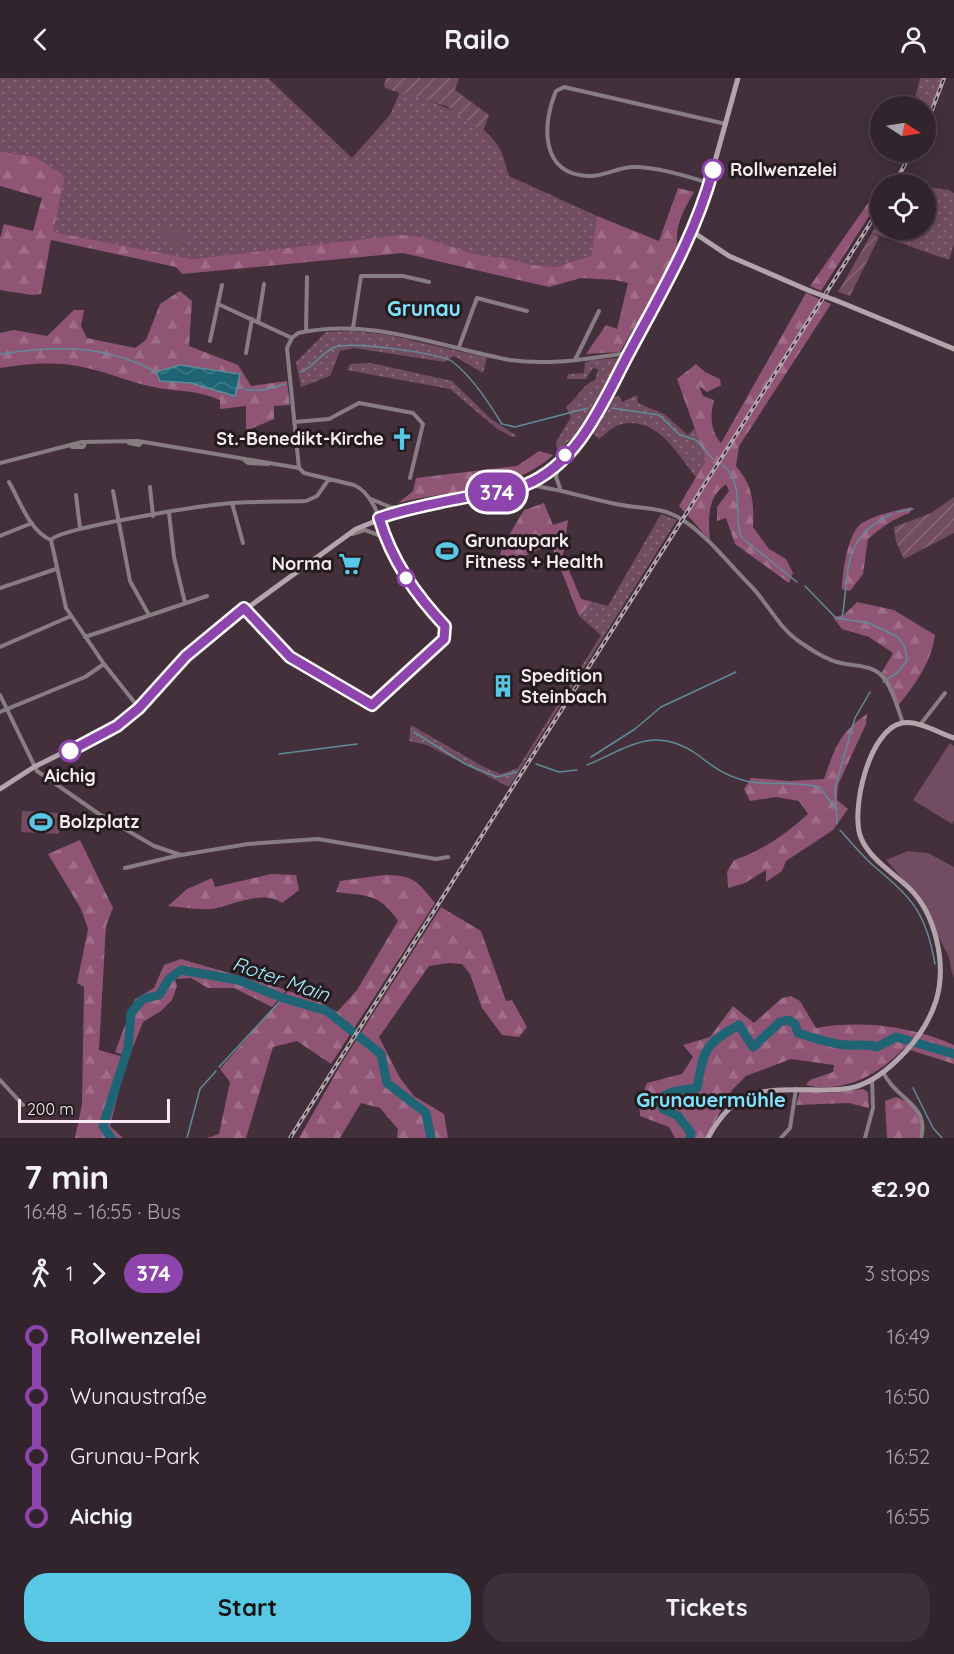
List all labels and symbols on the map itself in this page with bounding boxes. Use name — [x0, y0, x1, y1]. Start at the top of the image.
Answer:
north arrow — [870, 96, 936, 162]
place label: Rollwenzelei — [730, 158, 837, 181]
marker: Rollwenzelei — [702, 159, 724, 181]
district label: Grunau — [387, 295, 461, 321]
church icon: St.-Benedikt-Kirche — [389, 426, 415, 452]
place label: St.-Benedikt-Kirche — [216, 427, 384, 450]
unlabelled marker — [556, 446, 574, 464]
line badge: 374 — [462, 472, 532, 512]
place label: Grunaupark Fitness + Health — [465, 529, 604, 573]
sports icon: Grunaupark Fitness + Health — [434, 538, 460, 564]
supermarket icon: Norma — [337, 551, 363, 577]
place label: Norma — [272, 552, 332, 575]
unlabelled marker — [397, 569, 415, 587]
place label: Spedition Steinbach — [521, 664, 607, 708]
building icon: Spedition Steinbach — [490, 673, 516, 699]
marker: Aichig — [59, 740, 81, 762]
place label: Aichig — [44, 764, 96, 787]
sports icon: Bolzplatz — [28, 809, 54, 835]
place label: Bolzplatz — [59, 810, 139, 833]
water label: Roter Main — [229, 950, 333, 1007]
district label: Grunauermühle — [636, 1087, 786, 1112]
scale bar — [18, 1096, 170, 1124]

